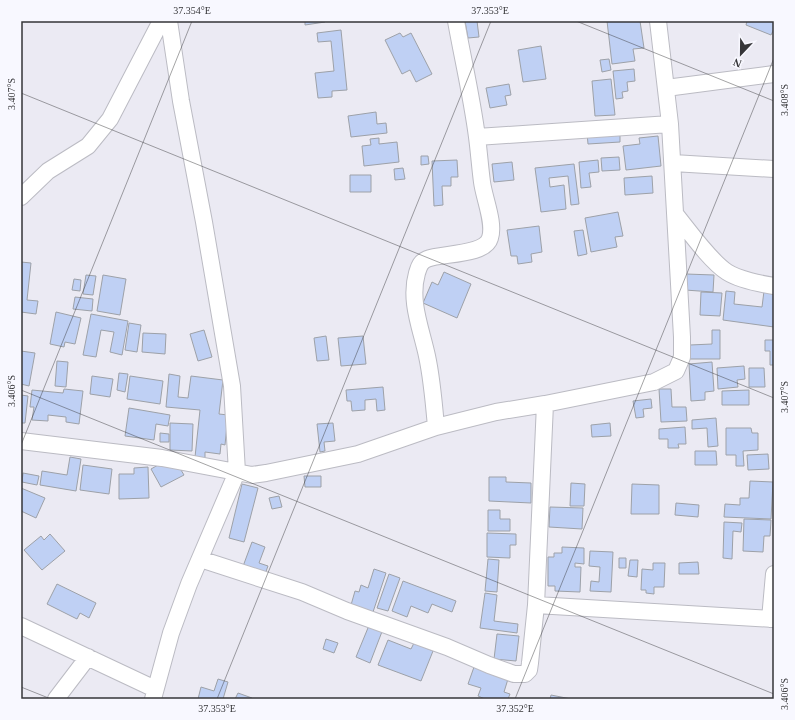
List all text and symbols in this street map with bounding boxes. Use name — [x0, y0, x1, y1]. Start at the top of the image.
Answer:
text: 37.354°E — [173, 5, 211, 16]
text: 37.353°E — [471, 5, 509, 16]
north arrow — [721, 34, 761, 74]
text: N — [731, 56, 743, 70]
text: 3.407°S — [6, 78, 17, 110]
text: 3.408°S — [779, 84, 790, 116]
text: 3.406°S — [6, 375, 17, 407]
text: 3.407°S — [779, 381, 790, 413]
text: 3.406°S — [779, 678, 790, 710]
text: 37.353°E — [198, 703, 236, 714]
text: 37.352°E — [496, 703, 534, 714]

